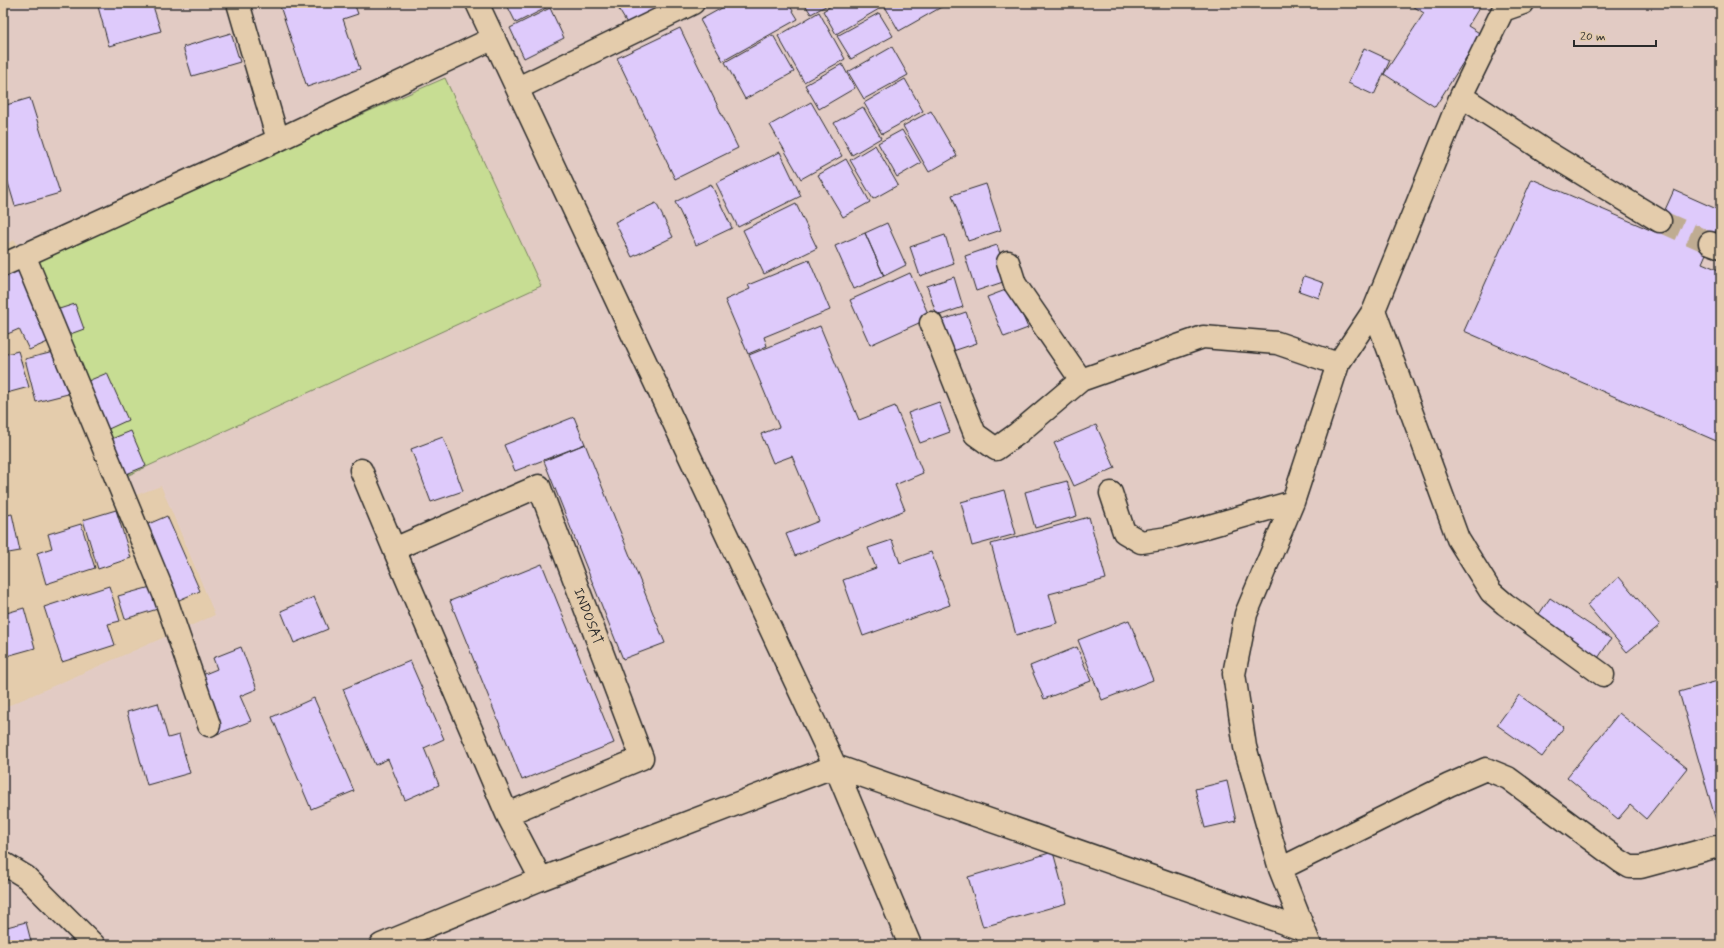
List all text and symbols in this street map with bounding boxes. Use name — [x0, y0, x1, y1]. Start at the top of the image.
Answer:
scale bar — [1574, 22, 1656, 48]
text: 20 m — [1580, 29, 1606, 45]
street label: INDOSAT — [569, 585, 607, 647]

